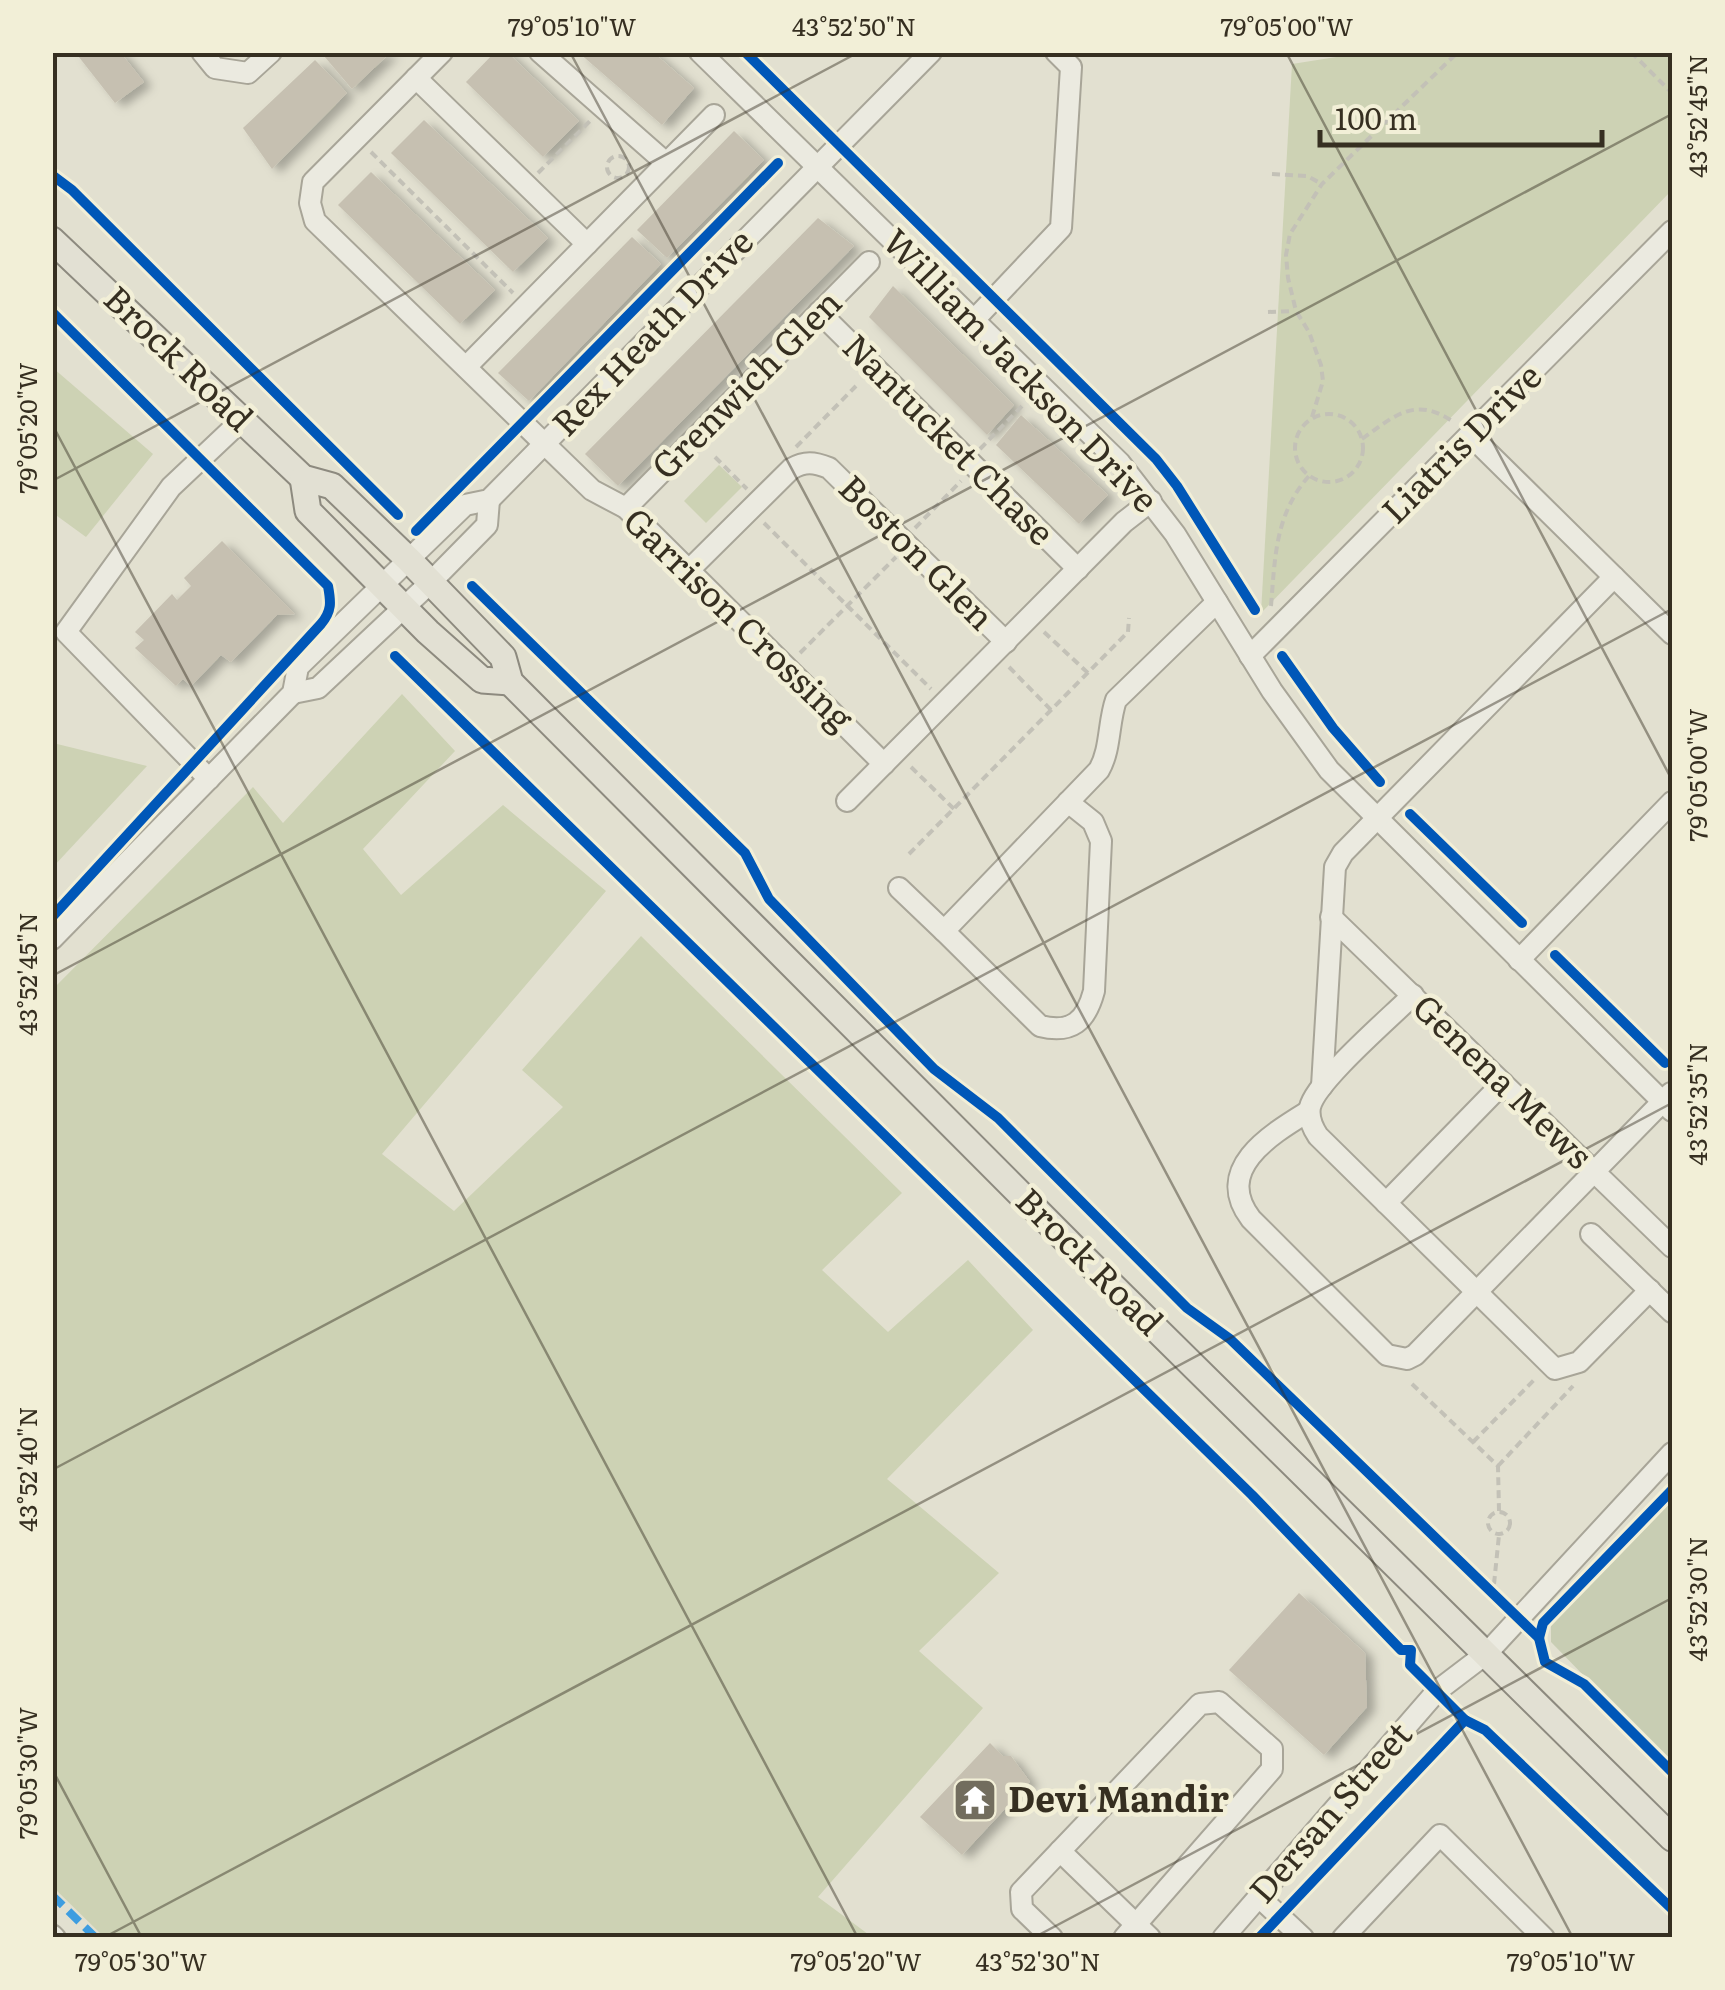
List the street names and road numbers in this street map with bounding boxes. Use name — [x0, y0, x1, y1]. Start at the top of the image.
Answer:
street label: William Jackson Drive — [872, 215, 1172, 523]
street label: Rex Heath Drive — [538, 216, 764, 446]
street label: Brock Road — [94, 272, 267, 442]
street label: Grenwich Glen — [638, 276, 852, 490]
street label: Nantucket Chase — [832, 320, 1068, 556]
street label: Liatris Drive — [1368, 350, 1552, 534]
street label: Boston Glen — [828, 461, 1008, 641]
street label: Garrison Crossing — [613, 494, 867, 742]
street label: Genena Mews — [1403, 981, 1606, 1179]
street label: Brock Road — [1005, 1174, 1177, 1346]
street label: Dersan Street — [1235, 1709, 1422, 1913]

